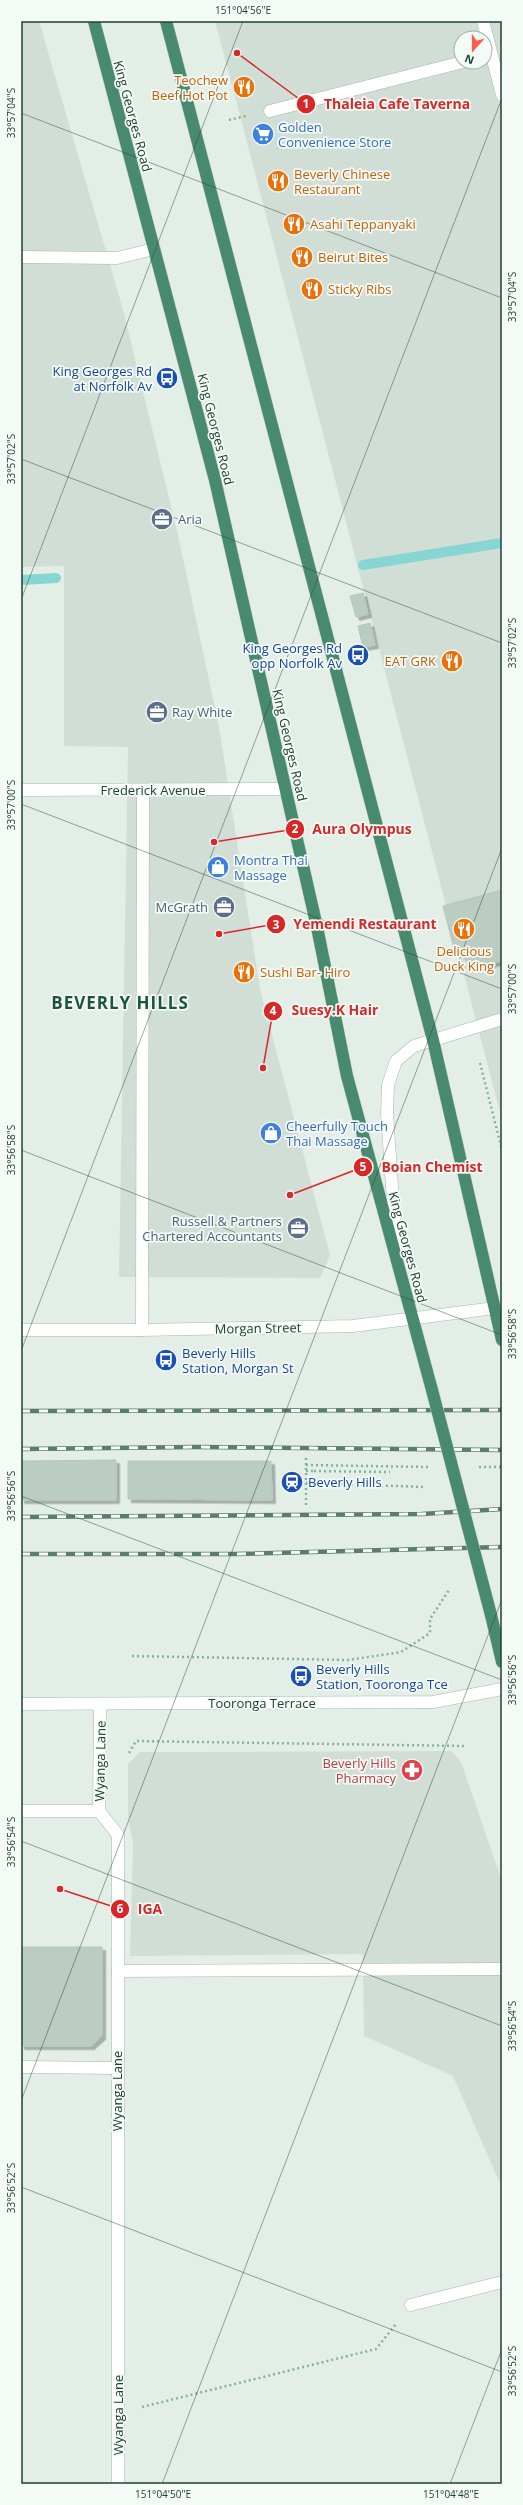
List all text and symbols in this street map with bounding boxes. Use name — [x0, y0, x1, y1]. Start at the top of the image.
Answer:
text: 151°04'56"E — [215, 3, 271, 17]
north arrow — [453, 30, 493, 70]
text: N — [462, 51, 476, 68]
street label: King Georges Road — [109, 58, 157, 174]
place label: Teochew Beef Hot Pot — [152, 71, 228, 104]
restaurant icon: Teochew Beef Hot Pot — [231, 74, 257, 100]
text: 33°57'04"S — [4, 88, 18, 138]
callout: Thaleia Cafe Taverna — [296, 91, 479, 117]
text: Thaleia Cafe Taverna — [324, 94, 470, 113]
text: 1 — [303, 95, 309, 112]
place label: Golden Convenience Store — [278, 118, 391, 151]
supermarket icon: Golden Convenience Store — [250, 121, 276, 147]
place label: Beverly Chinese Restaurant — [294, 165, 390, 198]
restaurant icon: Beverly Chinese Restaurant — [265, 168, 291, 194]
restaurant icon: Asahi Teppanyaki — [281, 211, 307, 237]
place label: Asahi Teppanyaki — [310, 215, 416, 233]
restaurant icon: Beirut Bites — [289, 244, 315, 270]
place label: Beirut Bites — [318, 248, 388, 266]
text: 33°57'04"S — [505, 272, 519, 322]
restaurant icon: Sticky Ribs — [299, 276, 325, 302]
place label: Sticky Ribs — [328, 280, 391, 298]
place label: King Georges Rd at Norfolk Av — [53, 362, 152, 395]
bus stop icon: King Georges Rd at Norfolk Av — [154, 365, 180, 391]
street label: King Georges Road — [193, 371, 239, 487]
text: 33°57'02"S — [4, 434, 18, 484]
office icon: Aria — [149, 506, 175, 532]
place label: Aria — [178, 510, 202, 528]
text: 33°57'02"S — [505, 618, 519, 668]
place label: King Georges Rd opp Norfolk Av — [243, 639, 342, 672]
bus stop icon: King Georges Rd opp Norfolk Av — [345, 642, 371, 668]
restaurant icon: EAT GRK — [439, 648, 465, 674]
place label: EAT GRK — [385, 652, 436, 670]
street label: King Georges Road — [268, 687, 312, 803]
office icon: Ray White — [144, 699, 170, 725]
place label: Ray White — [172, 703, 232, 721]
text: 33°57'00"S — [4, 780, 18, 830]
street label: Frederick Avenue — [101, 781, 205, 799]
callout: Aura Olympus — [285, 816, 420, 842]
text: Aura Olympus — [312, 819, 412, 838]
text: 2 — [292, 820, 299, 837]
place label: Montra Thai Massage — [234, 851, 308, 884]
shop icon: Montra Thai Massage — [205, 854, 231, 880]
office icon: McGrath — [211, 894, 237, 920]
place label: McGrath — [155, 898, 208, 916]
callout: Yemendi Restaurant — [266, 911, 445, 937]
text: Yemendi Restaurant — [293, 914, 437, 933]
text: 3 — [273, 916, 280, 933]
restaurant icon: Delicious Duck King — [451, 916, 477, 942]
place label: Delicious Duck King — [434, 942, 494, 975]
restaurant icon: Sushi Bar- Hiro — [231, 959, 257, 985]
place label: Sushi Bar- Hiro — [260, 963, 351, 981]
text: 33°57'00"S — [505, 964, 519, 1014]
district label: BEVERLY HILLS — [51, 991, 189, 1014]
callout: Suesy.K Hair — [263, 998, 386, 1024]
text: Suesy.K Hair — [292, 1000, 379, 1019]
text: 4 — [270, 1002, 277, 1019]
place label: Cheerfully Touch Thai Massage — [286, 1117, 388, 1150]
shop icon: Cheerfully Touch Thai Massage — [258, 1120, 284, 1146]
text: 33°56'58"S — [4, 1125, 18, 1175]
callout: Boian Chemist — [353, 1154, 491, 1180]
text: Boian Chemist — [381, 1157, 483, 1176]
text: 5 — [360, 1158, 367, 1175]
street label: King Georges Road — [384, 1189, 432, 1305]
place label: Russell & Partners Chartered Accountants — [142, 1212, 282, 1245]
office icon: Russell & Partners Chartered Accountants — [285, 1215, 311, 1241]
text: 33°56'58"S — [505, 1309, 519, 1359]
street label: Morgan Street — [214, 1318, 302, 1338]
place label: Beverly Hills Station, Morgan St — [182, 1344, 294, 1377]
bus stop icon: Beverly Hills Station, Morgan St — [153, 1347, 179, 1373]
station icon: Beverly Hills — [279, 1469, 305, 1495]
text: 33°56'56"S — [4, 1471, 18, 1521]
place label: Beverly Hills — [308, 1473, 382, 1491]
text: 33°56'56"S — [505, 1655, 519, 1705]
place label: Beverly Hills Station, Tooronga Tce — [316, 1660, 448, 1693]
bus stop icon: Beverly Hills Station, Tooronga Tce — [288, 1663, 314, 1689]
street label: Tooronga Terrace — [208, 1694, 316, 1712]
street label: Wyanga Lane — [90, 1721, 110, 1801]
place label: Beverly Hills Pharmacy — [322, 1754, 396, 1787]
pharmacy icon: Beverly Hills Pharmacy — [399, 1757, 425, 1783]
text: 33°56'54"S — [4, 1817, 18, 1867]
callout: IGA — [110, 1896, 170, 1922]
text: IGA — [138, 1899, 163, 1918]
text: 6 — [117, 1900, 124, 1917]
text: 33°56'54"S — [505, 2001, 519, 2051]
street label: Wyanga Lane — [108, 2051, 126, 2131]
text: 33°56'52"S — [4, 2163, 18, 2213]
text: 33°56'52"S — [505, 2346, 519, 2396]
street label: Wyanga Lane — [109, 2375, 127, 2455]
text: 151°04'50"E — [135, 2487, 191, 2501]
text: 151°04'48"E — [423, 2487, 479, 2501]

